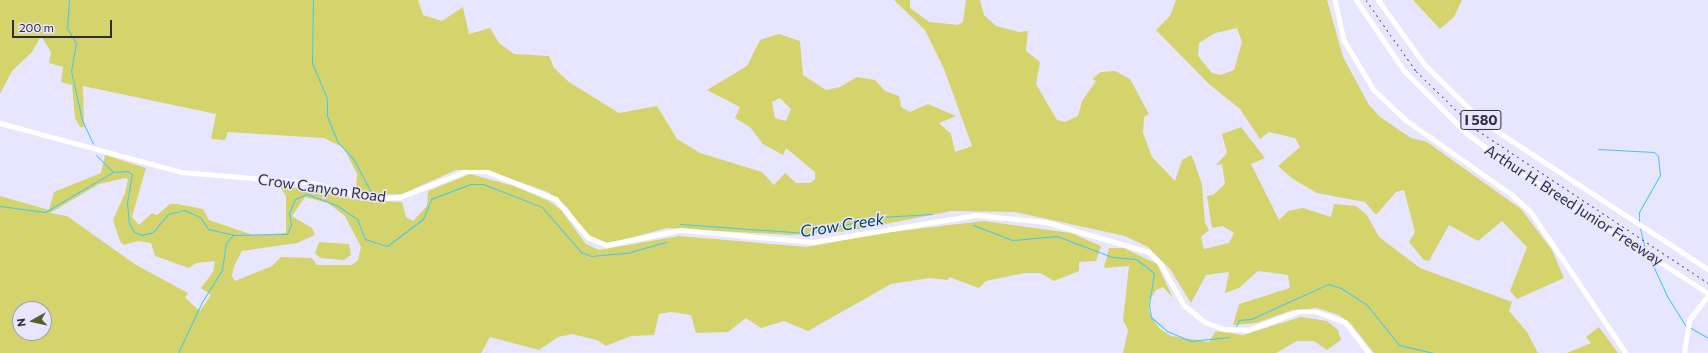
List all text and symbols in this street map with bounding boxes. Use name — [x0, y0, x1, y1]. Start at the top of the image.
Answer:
scale bar — [14, 12, 114, 38]
text: 200 m — [19, 20, 54, 34]
road number: I 580 — [1460, 108, 1502, 132]
street label: Arthur H. Breed Junior Freeway — [1482, 141, 1666, 269]
street label: Crow Canyon Road — [257, 170, 387, 206]
water label: Crow Creek — [799, 209, 885, 241]
north arrow — [12, 301, 52, 341]
text: N — [14, 318, 28, 328]

